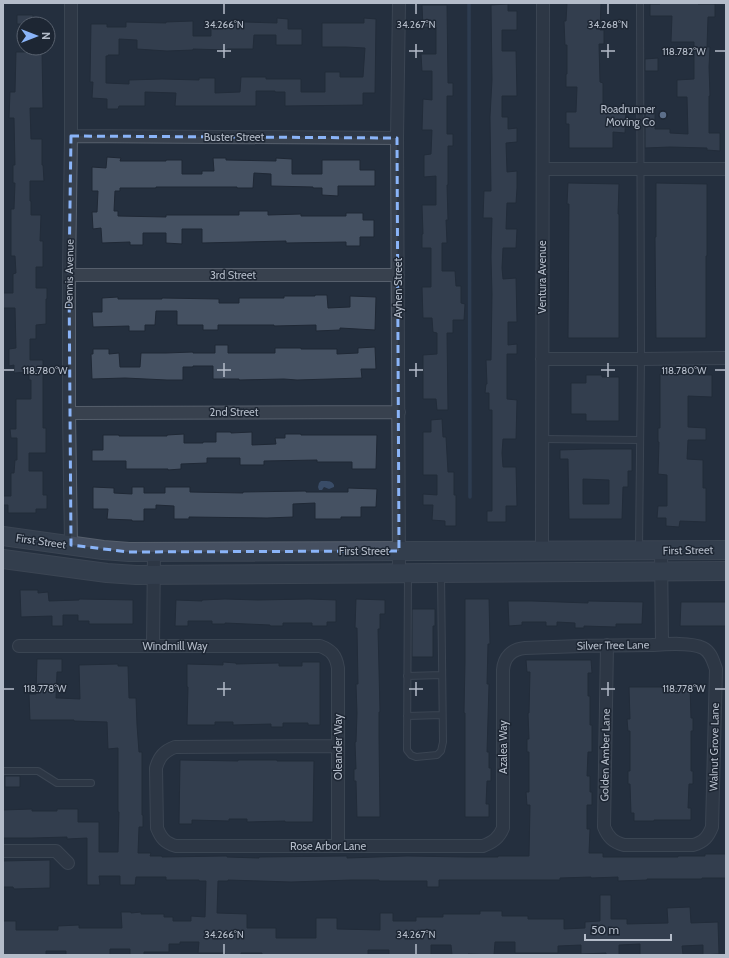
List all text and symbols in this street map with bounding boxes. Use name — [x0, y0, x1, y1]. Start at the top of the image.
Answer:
north arrow — [16, 16, 56, 56]
text: 34.266°N — [204, 18, 244, 31]
text: 34.267°N — [397, 18, 435, 31]
text: 34.268°N — [588, 18, 628, 31]
text: N — [39, 32, 53, 40]
text: 118.782°W — [662, 45, 706, 58]
place label: Roadrunner Moving Co — [600, 102, 656, 129]
marker: Roadrunner Moving Co — [658, 110, 668, 120]
street label: Buster Street — [204, 130, 264, 144]
street label: Dennis Avenue — [61, 238, 77, 309]
street label: Ventura Avenue — [535, 240, 549, 314]
street label: Ayhen Street — [391, 258, 405, 318]
street label: 3rd Street — [210, 268, 256, 282]
text: 118.780°W — [22, 364, 68, 377]
text: 118.780°W — [661, 364, 707, 377]
street label: 2nd Street — [210, 405, 259, 419]
street label: First Street — [15, 531, 67, 551]
street label: First Street — [663, 543, 714, 557]
street label: First Street — [339, 544, 390, 558]
street label: Silver Tree Lane — [577, 637, 650, 653]
street label: Windmill Way — [142, 639, 208, 653]
text: 118.778°W — [23, 682, 67, 695]
text: 118.778°W — [662, 682, 706, 695]
street label: Walnut Grove Lane — [706, 702, 722, 791]
street label: Golden Amber Lane — [597, 708, 613, 802]
street label: Oleander Way — [331, 713, 345, 780]
street label: Azalea Way — [496, 720, 510, 774]
street label: Rose Arbor Lane — [290, 839, 366, 853]
scale bar — [585, 916, 671, 942]
text: 50 m — [591, 922, 619, 937]
text: 34.266°N — [204, 928, 244, 941]
text: 34.267°N — [397, 928, 435, 941]

